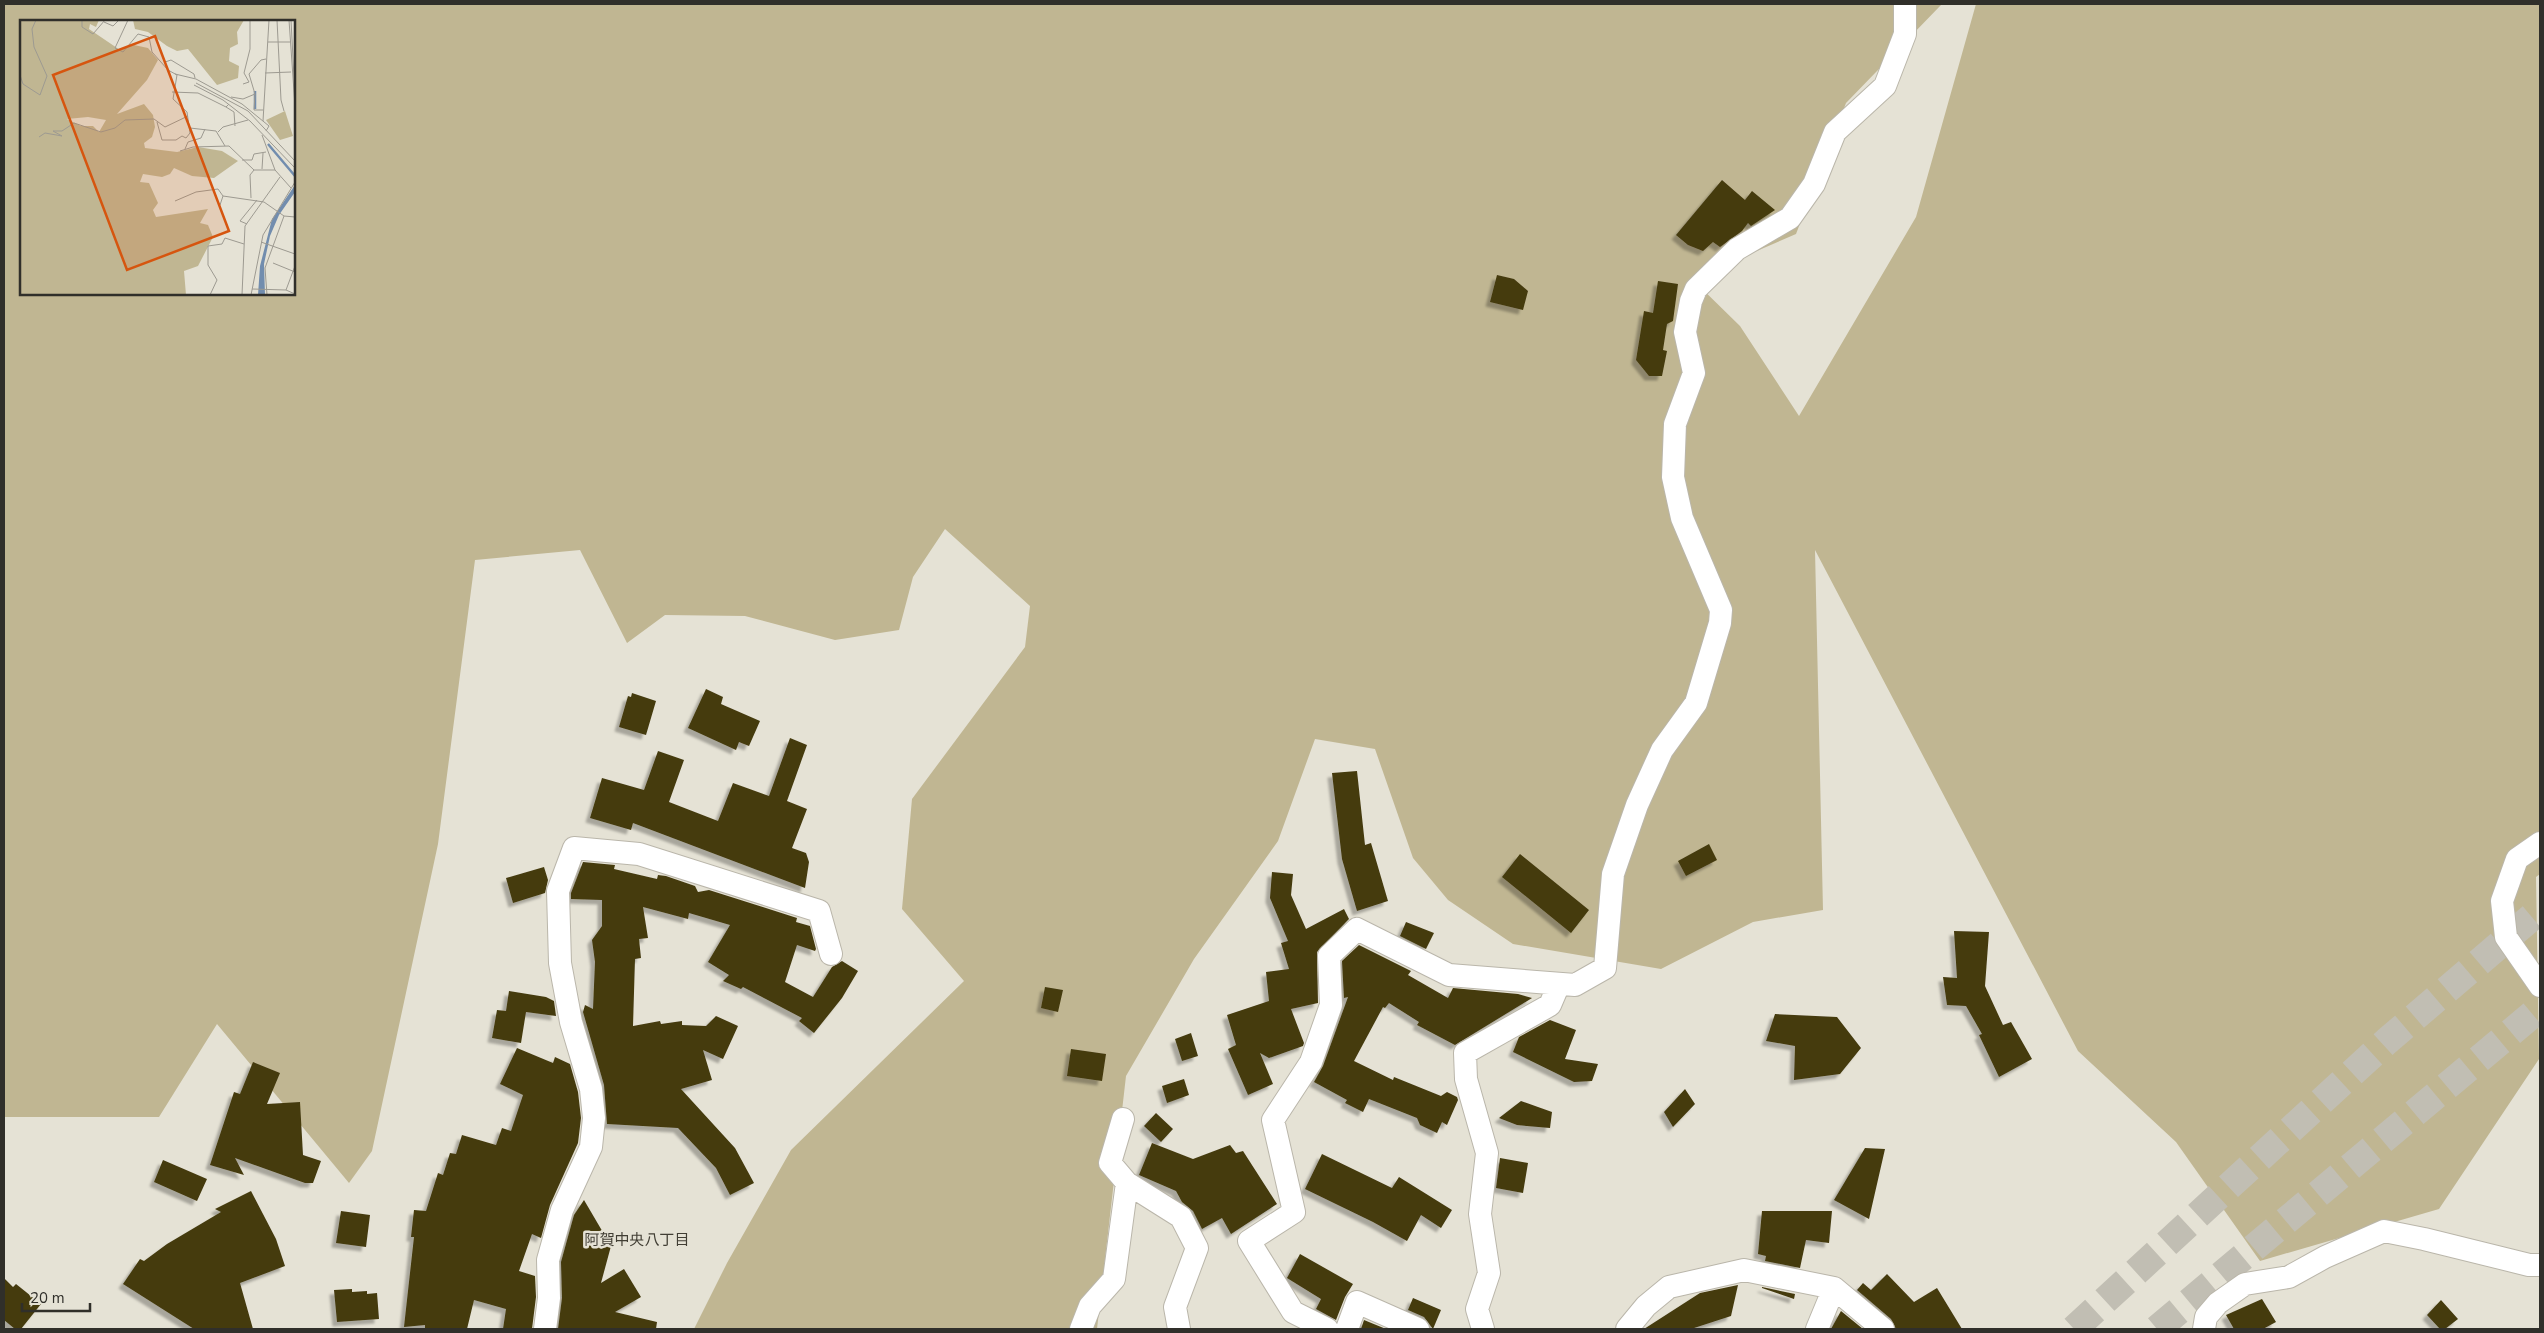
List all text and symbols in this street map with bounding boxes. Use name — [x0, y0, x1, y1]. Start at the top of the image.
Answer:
inset map — [20, 20, 295, 295]
district label: 阿賀中央八丁目 — [584, 1230, 690, 1250]
scale bar — [22, 1280, 90, 1312]
text: 20 m — [30, 1288, 65, 1308]

